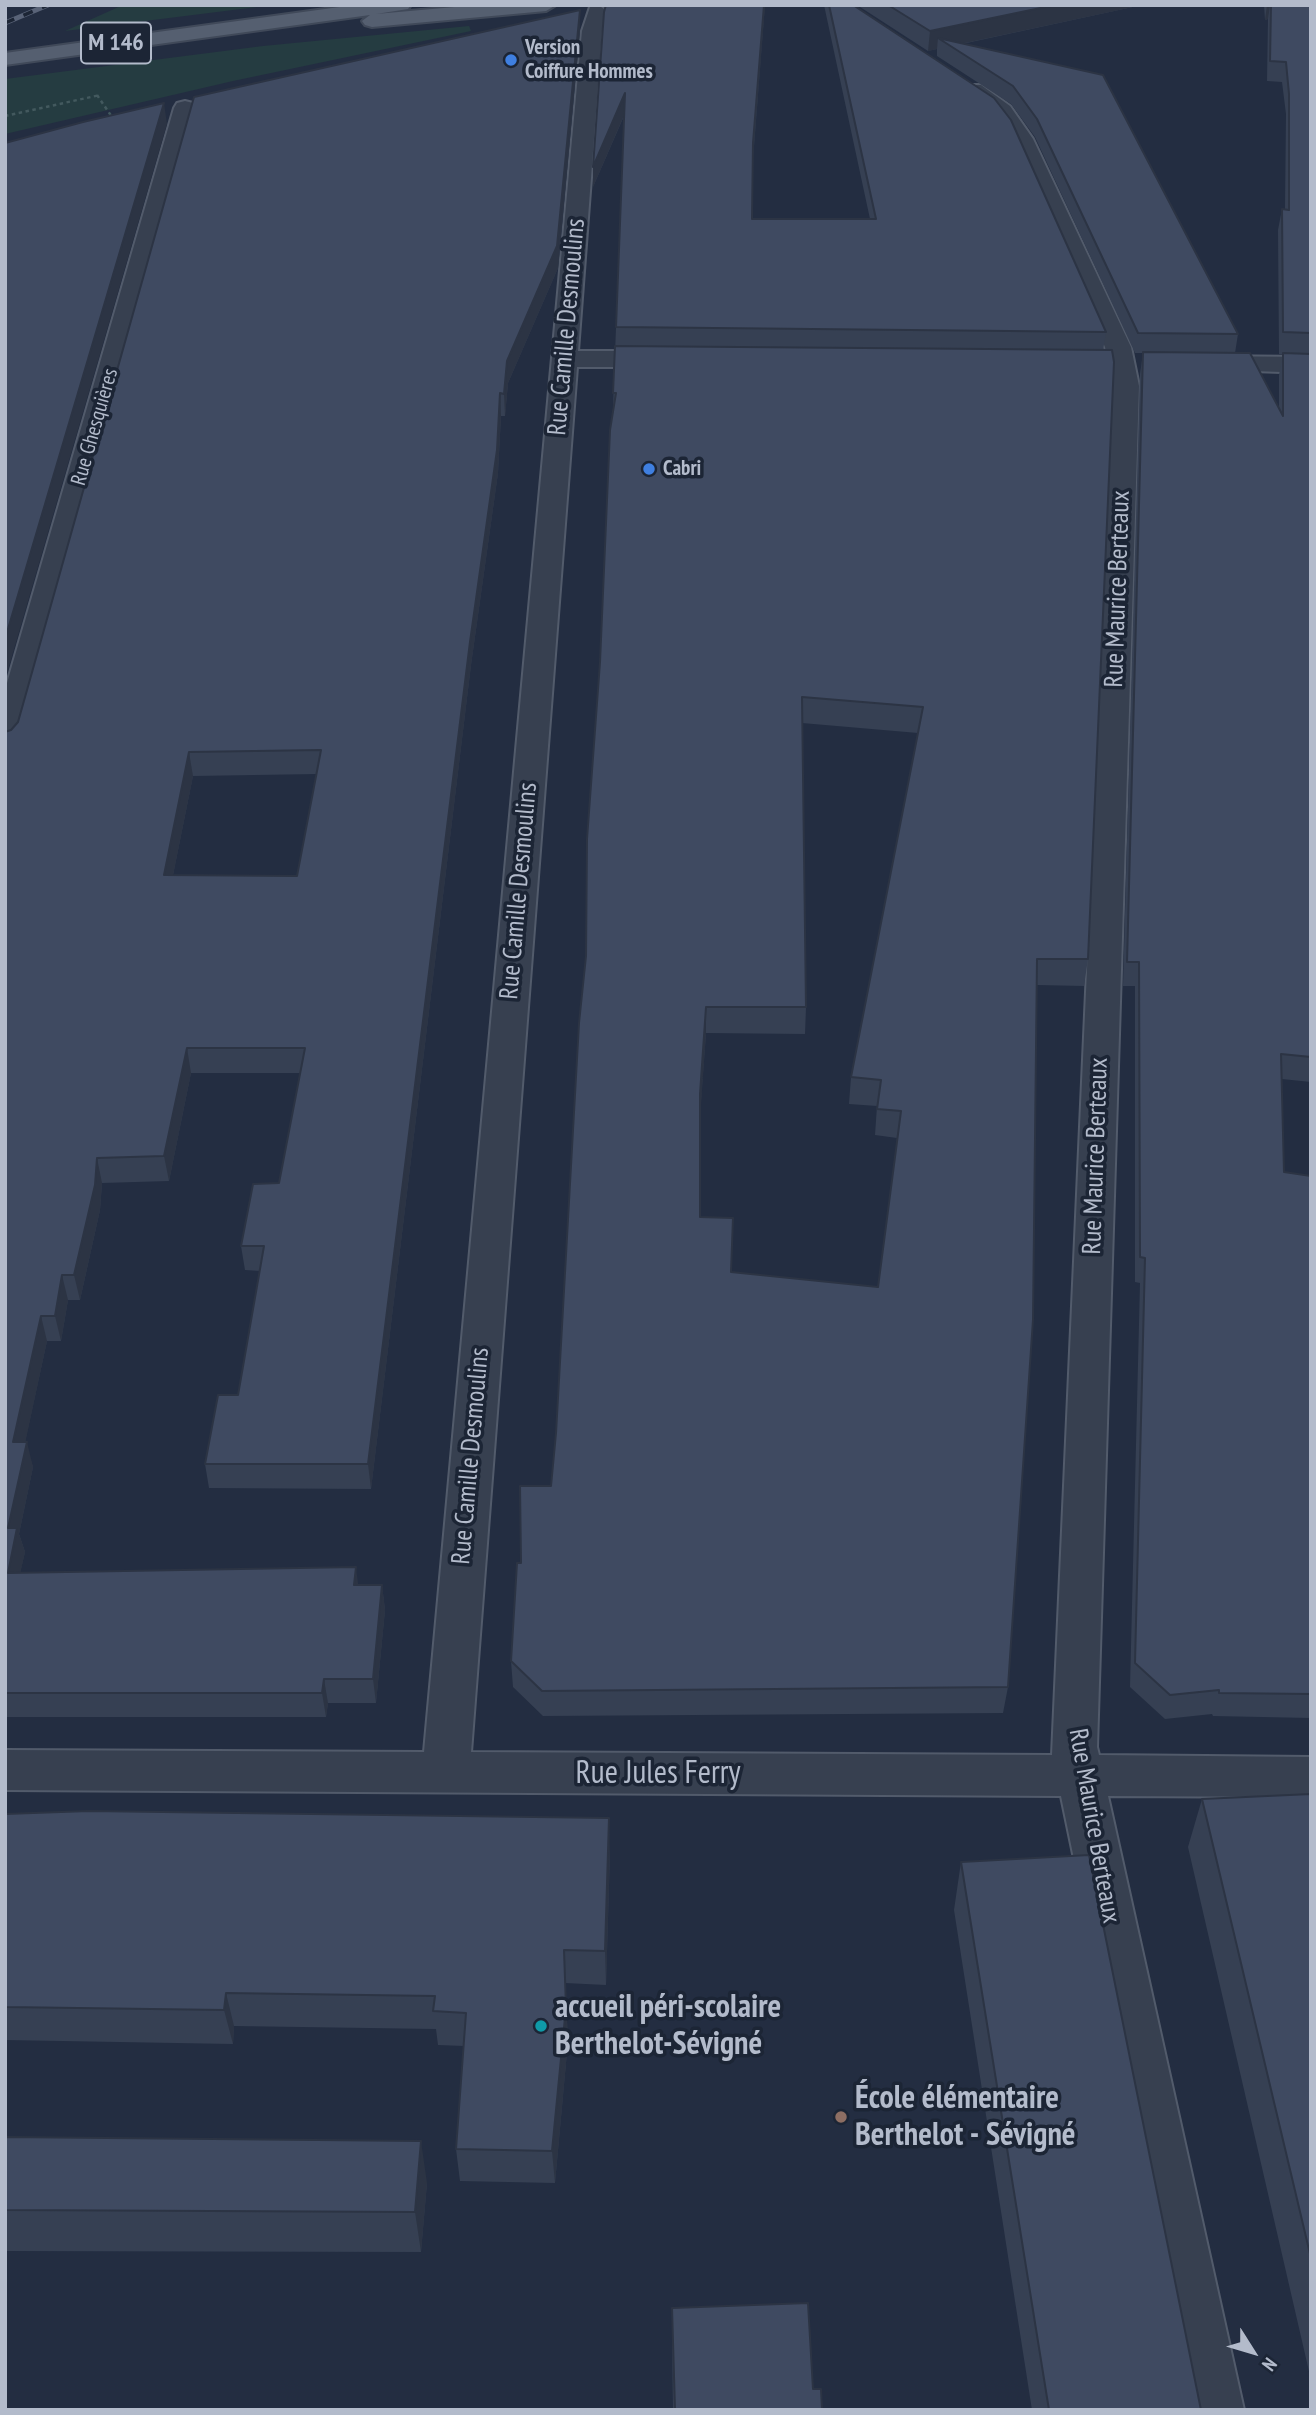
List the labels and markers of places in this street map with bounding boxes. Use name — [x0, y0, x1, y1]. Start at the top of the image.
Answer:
place label: Version Coiffure Hommes — [525, 35, 653, 85]
marker: Version Coiffure Hommes — [503, 52, 519, 68]
place label: Cabri — [663, 456, 701, 482]
marker: Cabri — [641, 461, 657, 477]
place label: accueil péri-scolaire Berthelot-Sévigné — [555, 1989, 781, 2064]
marker: accueil péri-scolaire Berthelot-Sévigné — [533, 2018, 549, 2034]
place label: École élémentaire Berthelot - Sévigné — [855, 2080, 1076, 2155]
marker: École élémentaire Berthelot - Sévigné — [833, 2109, 849, 2125]

